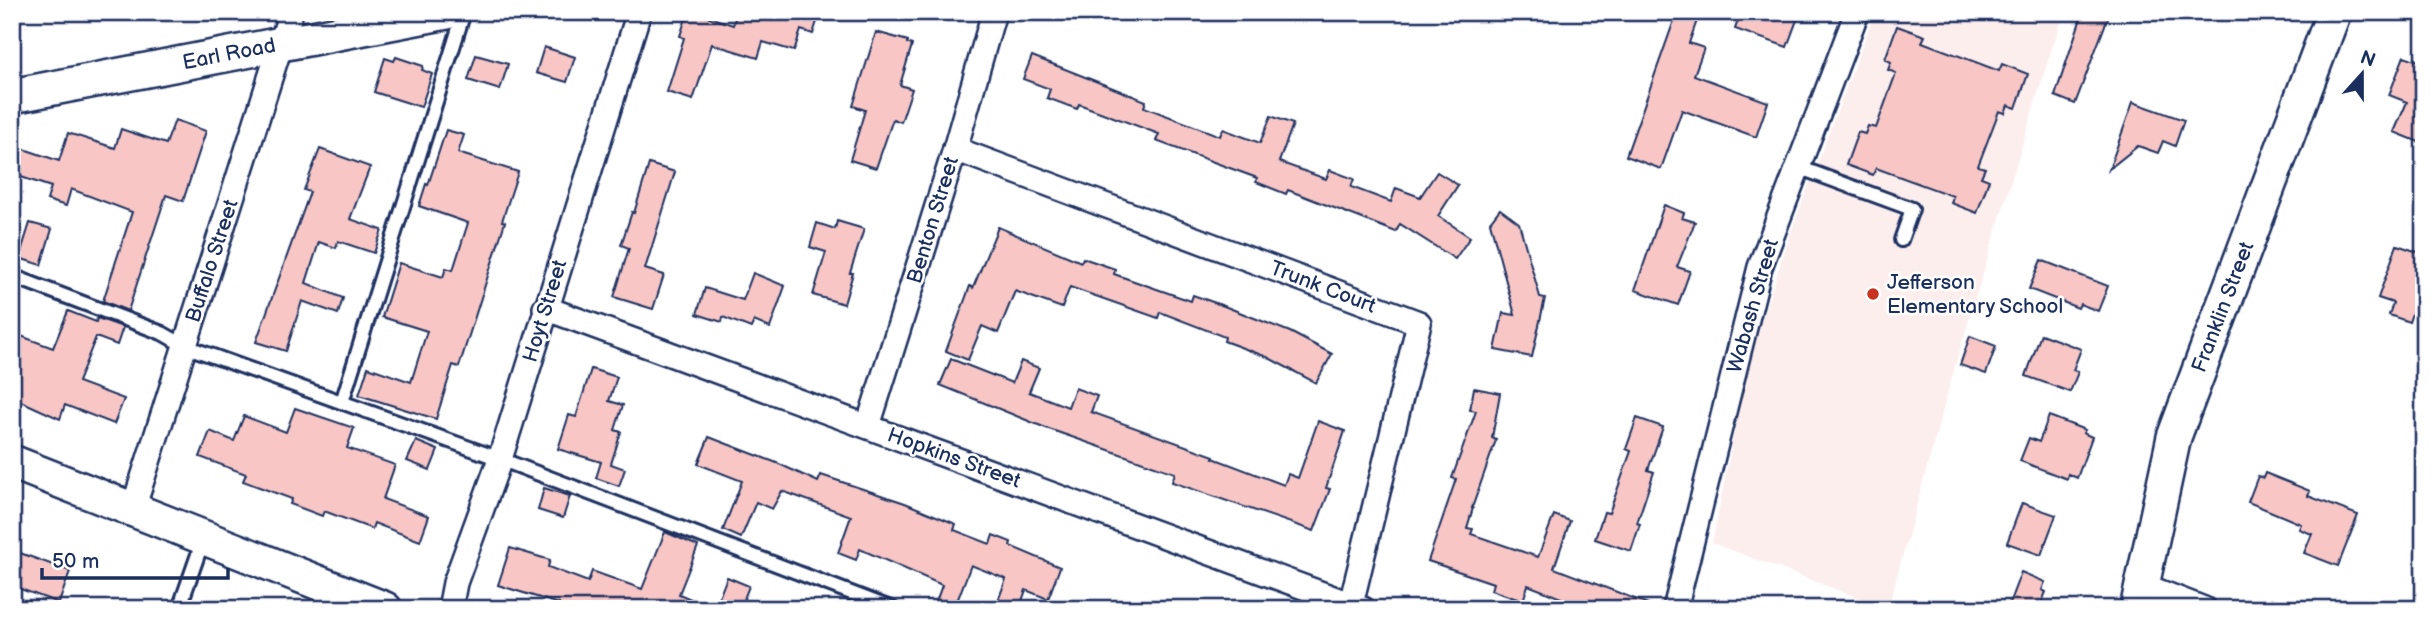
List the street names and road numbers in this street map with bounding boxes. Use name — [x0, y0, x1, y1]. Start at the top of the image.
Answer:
street label: Earl Road — [180, 33, 278, 75]
street label: Benton Street — [902, 153, 964, 286]
street label: Buffalo Street — [180, 196, 244, 326]
street label: Wabash Street — [1722, 235, 1784, 376]
street label: Franklin Street — [2187, 238, 2260, 376]
street label: Trunk Court — [1267, 255, 1380, 319]
street label: Hoyt Street — [518, 256, 573, 365]
street label: Hopkins Street — [884, 422, 1024, 494]

